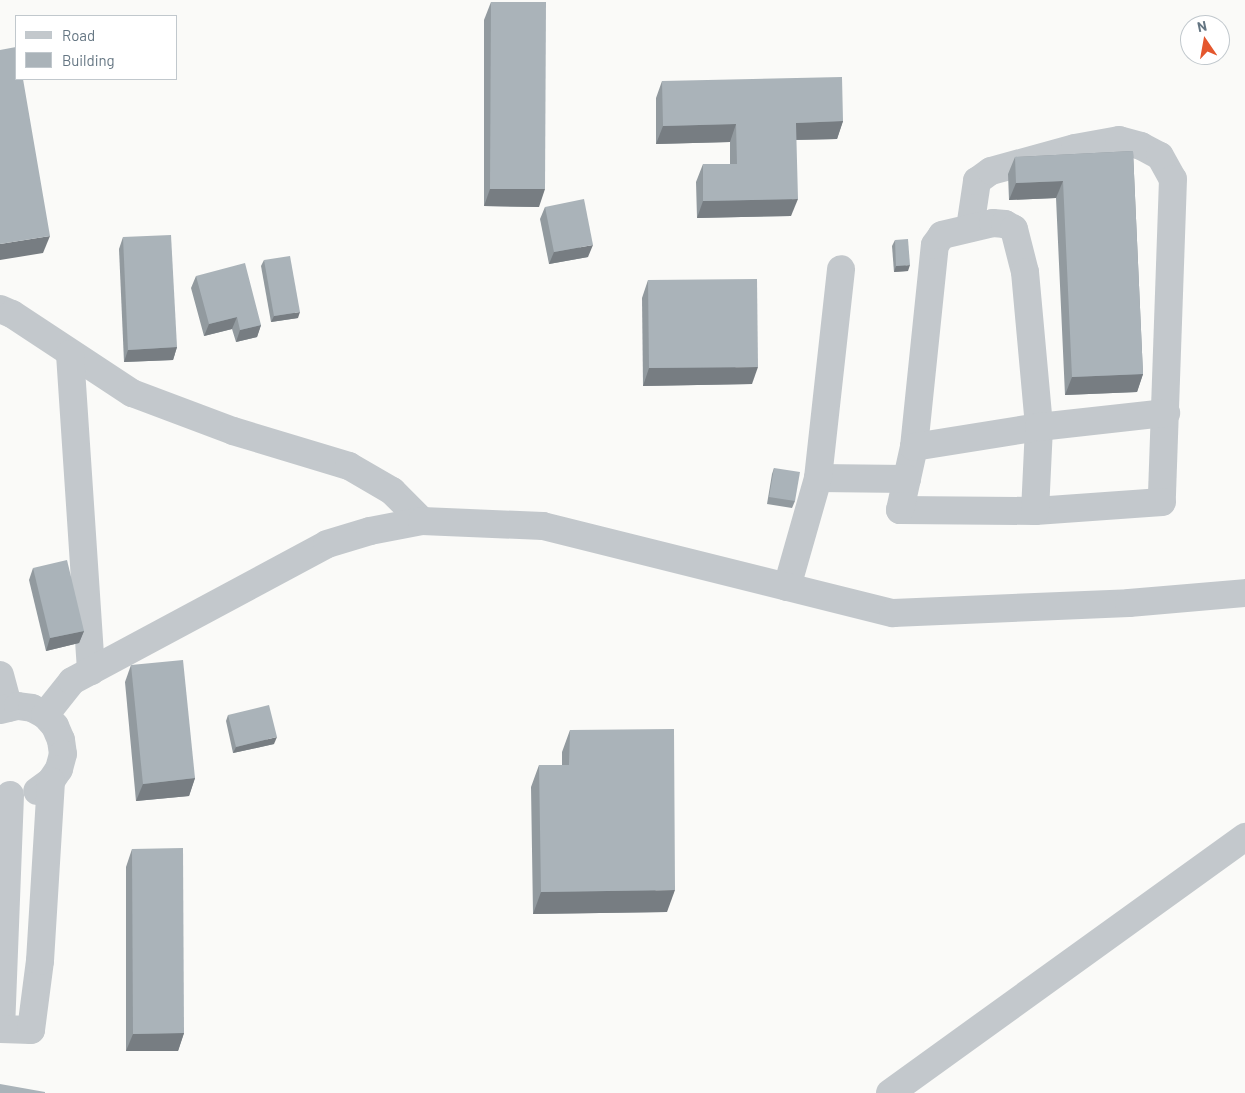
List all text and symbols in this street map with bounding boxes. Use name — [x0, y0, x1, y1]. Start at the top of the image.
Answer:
legend — [15, 15, 178, 80]
north arrow — [1180, 15, 1230, 65]
text: N — [1196, 17, 1208, 35]
text: Road — [62, 26, 95, 44]
text: Building — [62, 51, 115, 69]

